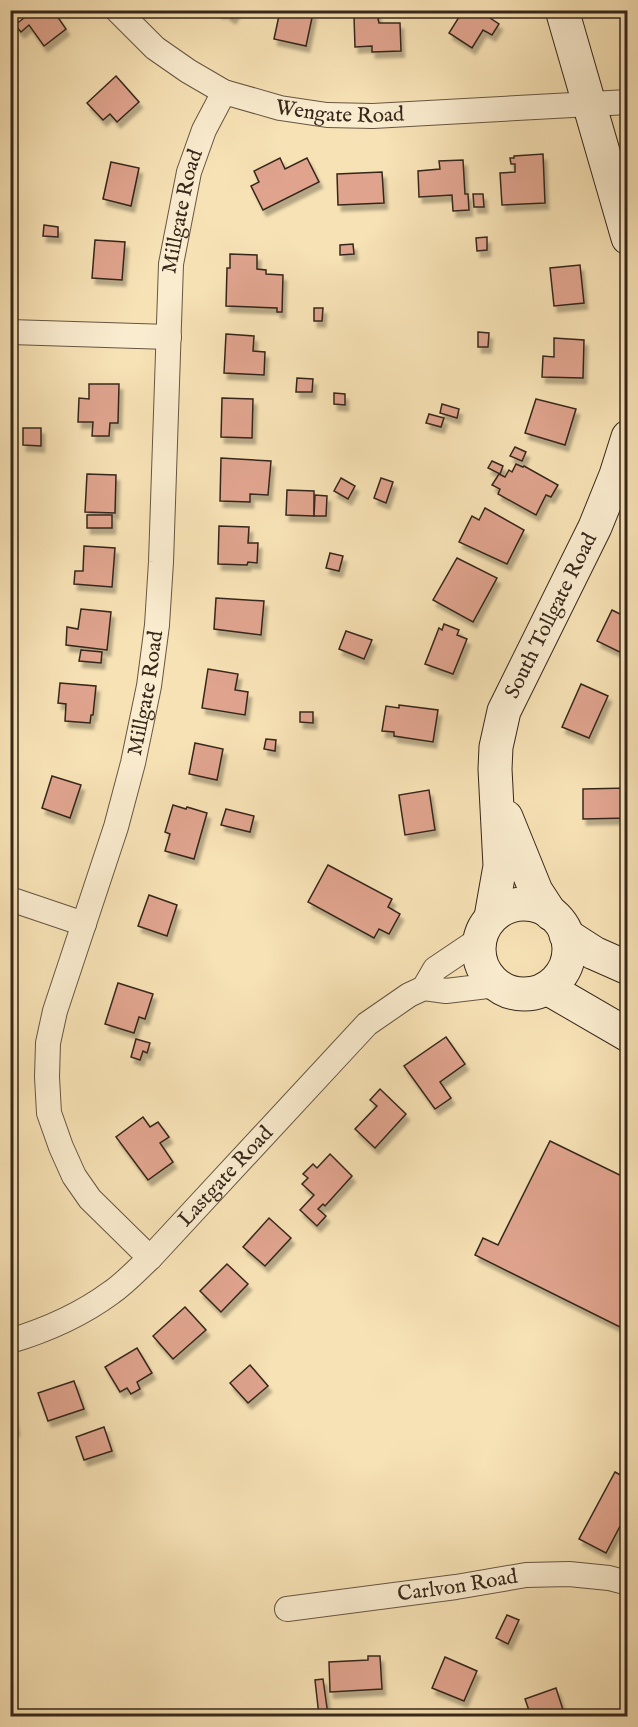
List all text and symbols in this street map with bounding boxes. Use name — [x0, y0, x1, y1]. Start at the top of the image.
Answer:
street label: Wengate Road — [274, 94, 406, 130]
street label: Millgate Road — [156, 145, 210, 276]
street label: South Tollgate Road — [499, 528, 604, 703]
street label: Millgate Road — [121, 628, 170, 758]
street label: Lastgate Road — [172, 1120, 280, 1233]
street label: Carlvon Road — [396, 1563, 520, 1608]

